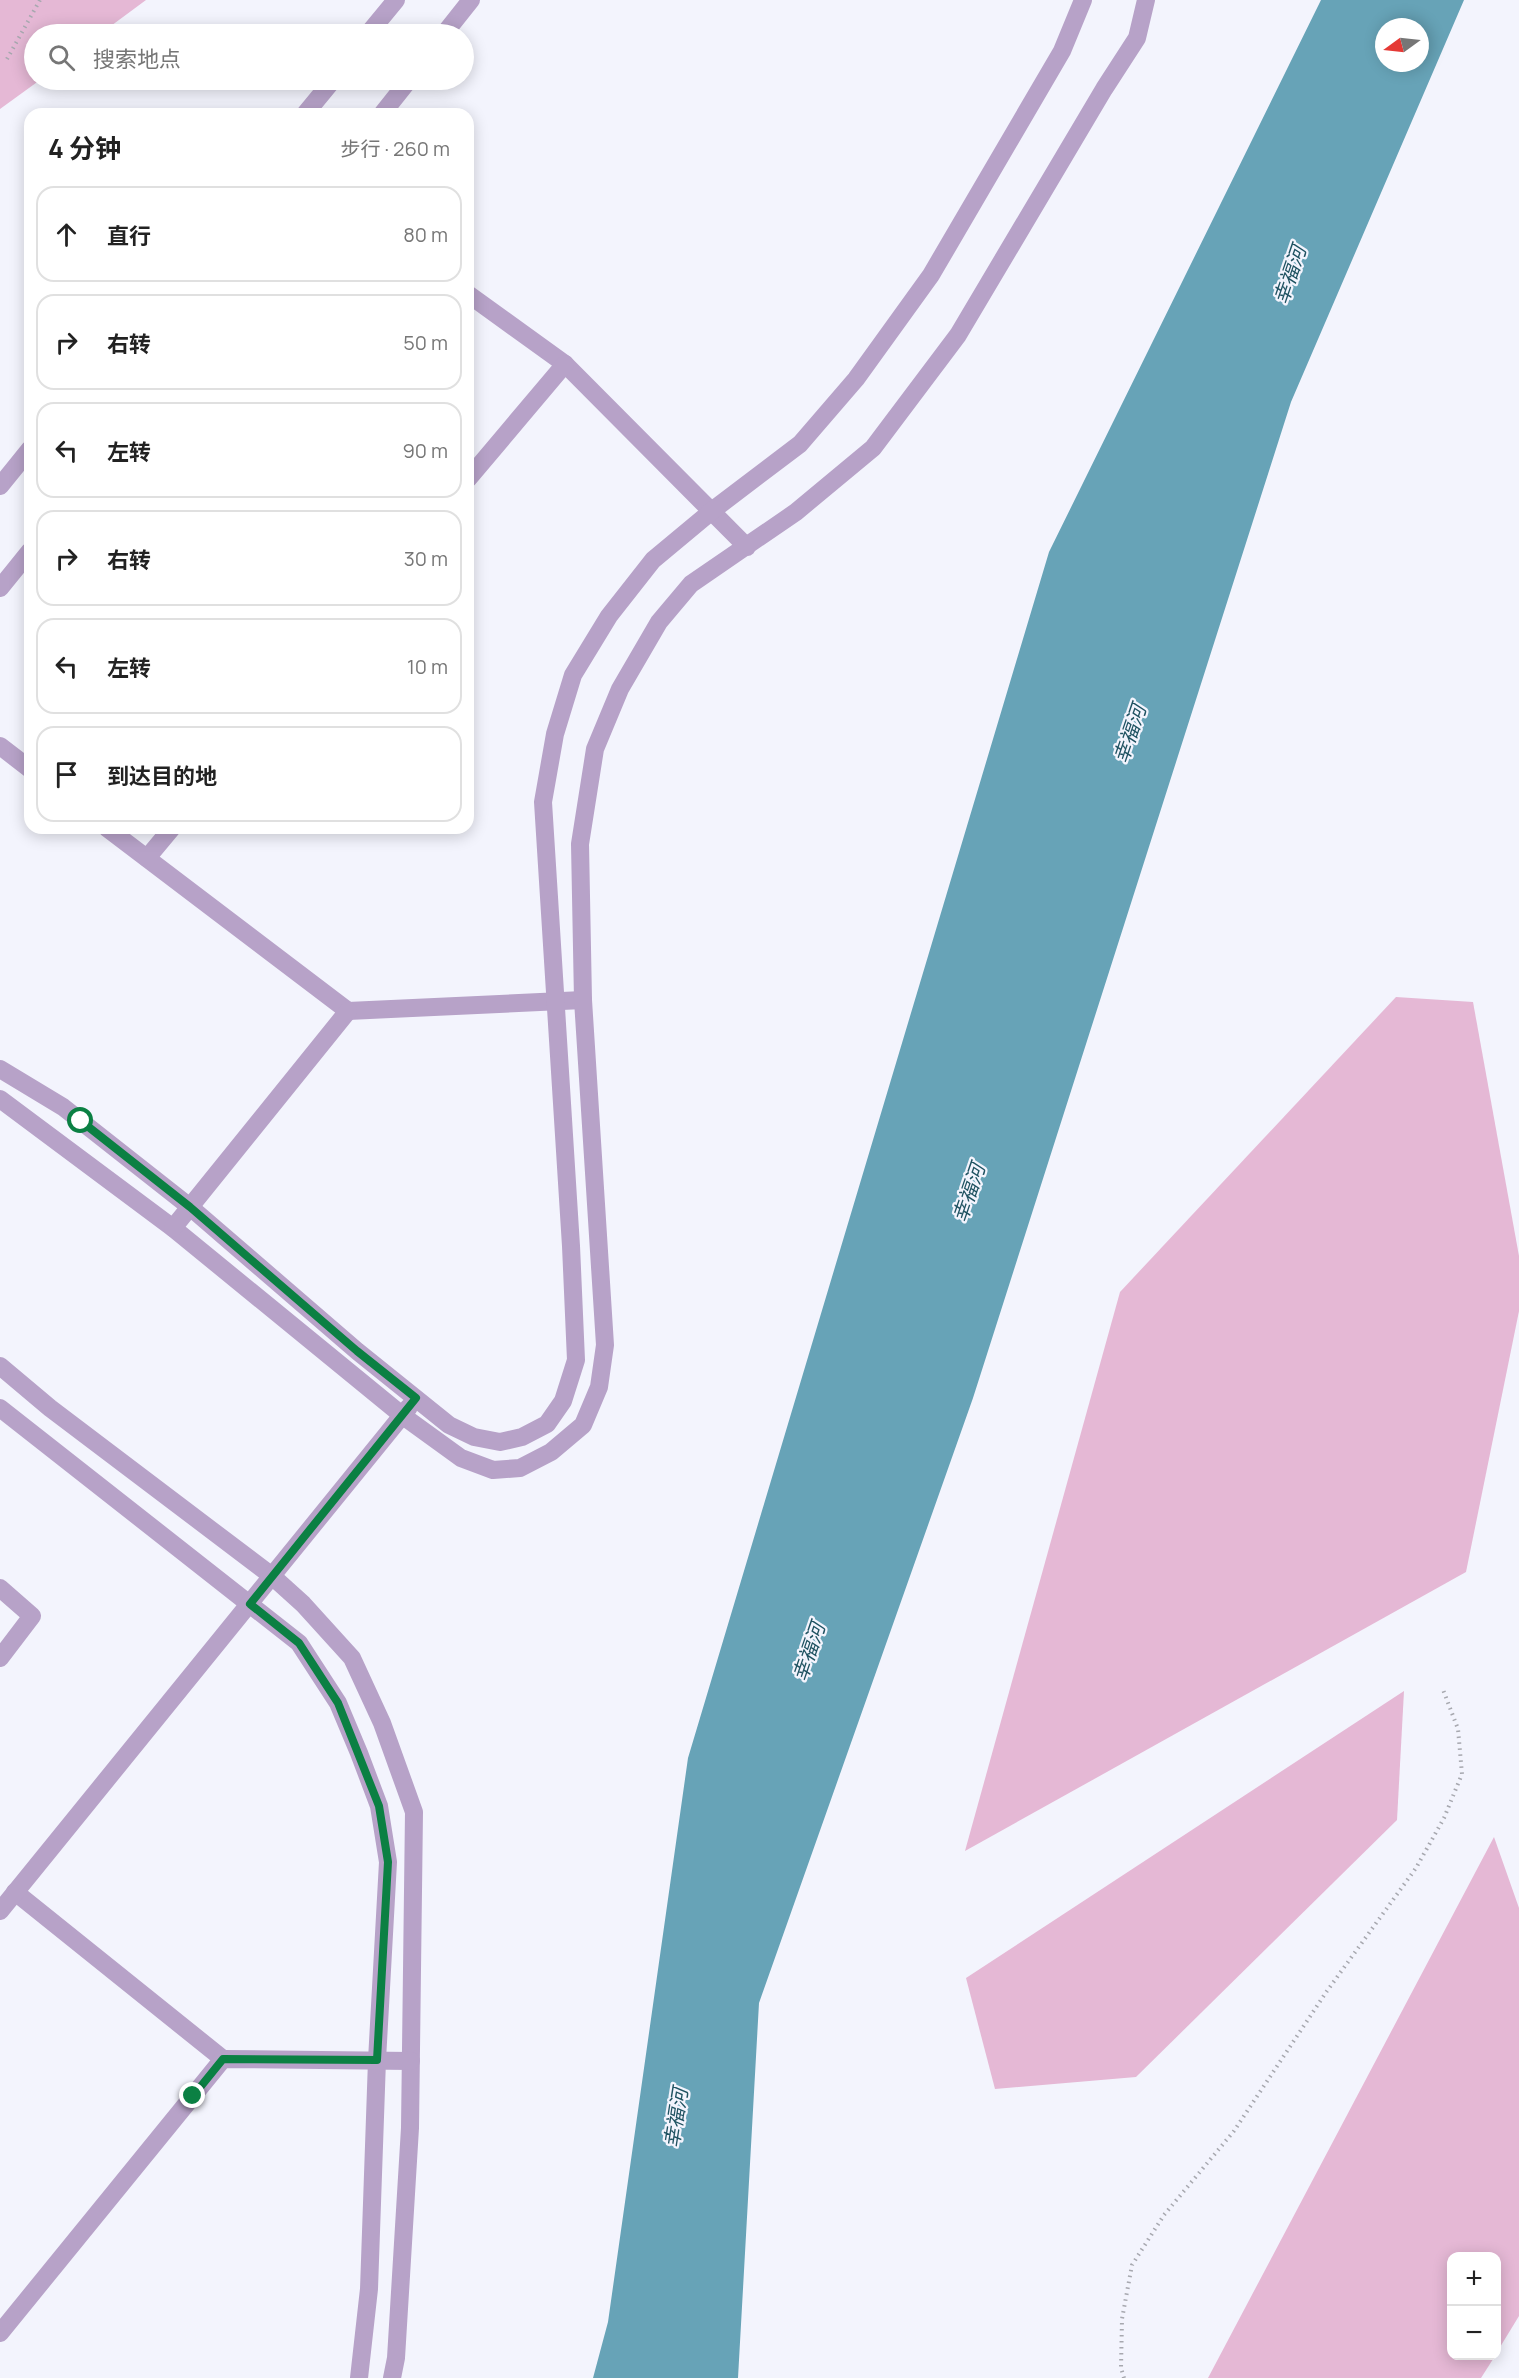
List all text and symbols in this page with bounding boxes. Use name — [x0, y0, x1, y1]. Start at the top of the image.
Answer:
north arrow — [1375, 18, 1429, 72]
search box — [24, 24, 474, 90]
icon: search — [45, 41, 78, 74]
text: 搜索地点 — [93, 44, 181, 74]
text: 4 分钟 — [48, 130, 121, 166]
text: 步行 · 260 m — [341, 135, 450, 162]
icon: ahead — [50, 218, 83, 251]
text: 直行 — [107, 221, 151, 251]
text: 80 m — [403, 221, 448, 248]
water label: 幸福河 — [1267, 238, 1313, 308]
icon: right — [50, 326, 83, 359]
text: 右转 — [107, 329, 151, 359]
text: 50 m — [403, 329, 448, 356]
icon: left — [50, 434, 83, 467]
text: 左转 — [107, 437, 151, 467]
text: 90 m — [402, 437, 448, 464]
icon: right — [50, 542, 83, 575]
text: 右转 — [107, 545, 151, 575]
text: 30 m — [404, 545, 448, 572]
icon: left — [50, 650, 83, 683]
text: 左转 — [107, 653, 151, 683]
text: 10 m — [407, 653, 448, 680]
water label: 幸福河 — [1107, 697, 1153, 767]
icon: arrive — [50, 758, 83, 791]
text: 到达目的地 — [107, 761, 217, 791]
route start — [67, 1107, 93, 1133]
water label: 幸福河 — [946, 1156, 992, 1226]
water label: 幸福河 — [786, 1615, 832, 1685]
route end — [179, 2082, 205, 2108]
water label: 幸福河 — [657, 2082, 694, 2150]
map controls — [1447, 2252, 1501, 2360]
button: + — [1447, 2252, 1501, 2306]
button: − — [1447, 2306, 1501, 2360]

